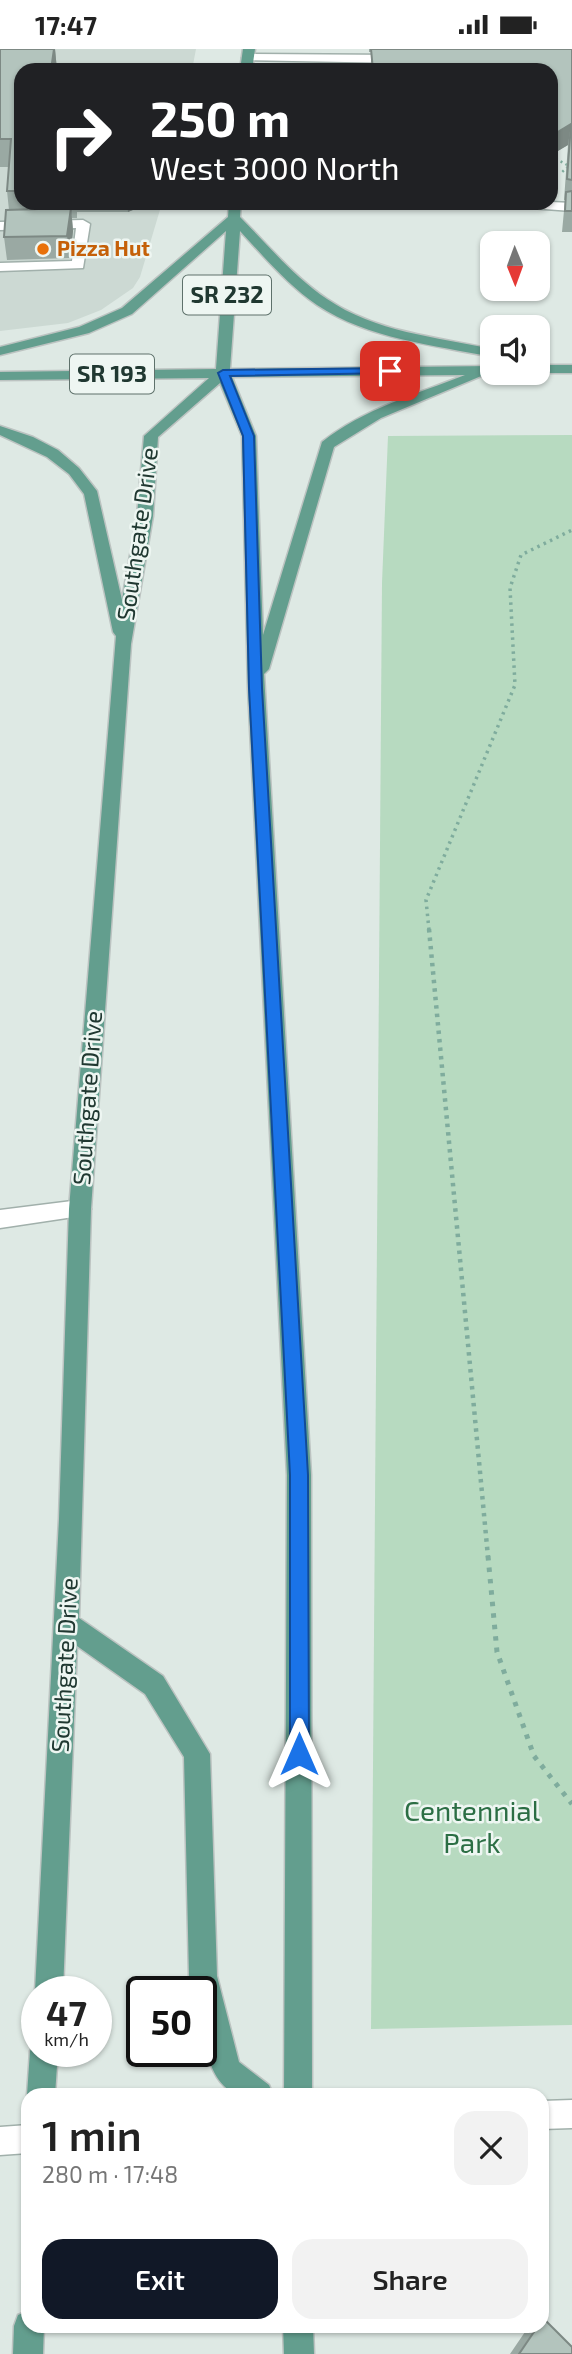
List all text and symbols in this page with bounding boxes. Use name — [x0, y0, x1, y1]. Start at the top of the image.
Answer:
text: 17:47 — [35, 9, 97, 40]
text: 250 m — [150, 88, 290, 147]
icon: right — [35, 91, 126, 182]
text: West 3000 North — [150, 148, 400, 186]
north arrow — [480, 231, 550, 301]
map controls — [480, 231, 550, 385]
place label: Pizza Hut — [57, 235, 150, 260]
marker: Pizza Hut — [35, 241, 51, 257]
road number: SR 232 — [183, 276, 271, 315]
button: sound — [480, 315, 550, 385]
pin — [360, 341, 420, 401]
icon: arrive — [371, 352, 409, 390]
road number: SR 193 — [70, 355, 154, 393]
street label: Southgate Drive — [110, 445, 163, 622]
street label: Southgate Drive — [66, 1010, 107, 1186]
street label: Southgate Drive — [44, 1577, 83, 1753]
position arrow — [262, 1717, 336, 1791]
park label: Centennial Park — [404, 1793, 541, 1859]
speed limit sign: 50 — [126, 1976, 217, 2067]
text: 47 — [46, 1991, 87, 2033]
text: km/h — [44, 2028, 89, 2050]
text: 1 min — [42, 2109, 142, 2159]
button: close — [454, 2111, 528, 2185]
text: 280 m · 17:48 — [42, 2160, 178, 2188]
button: Exit — [42, 2239, 278, 2319]
button: Share — [292, 2239, 528, 2319]

